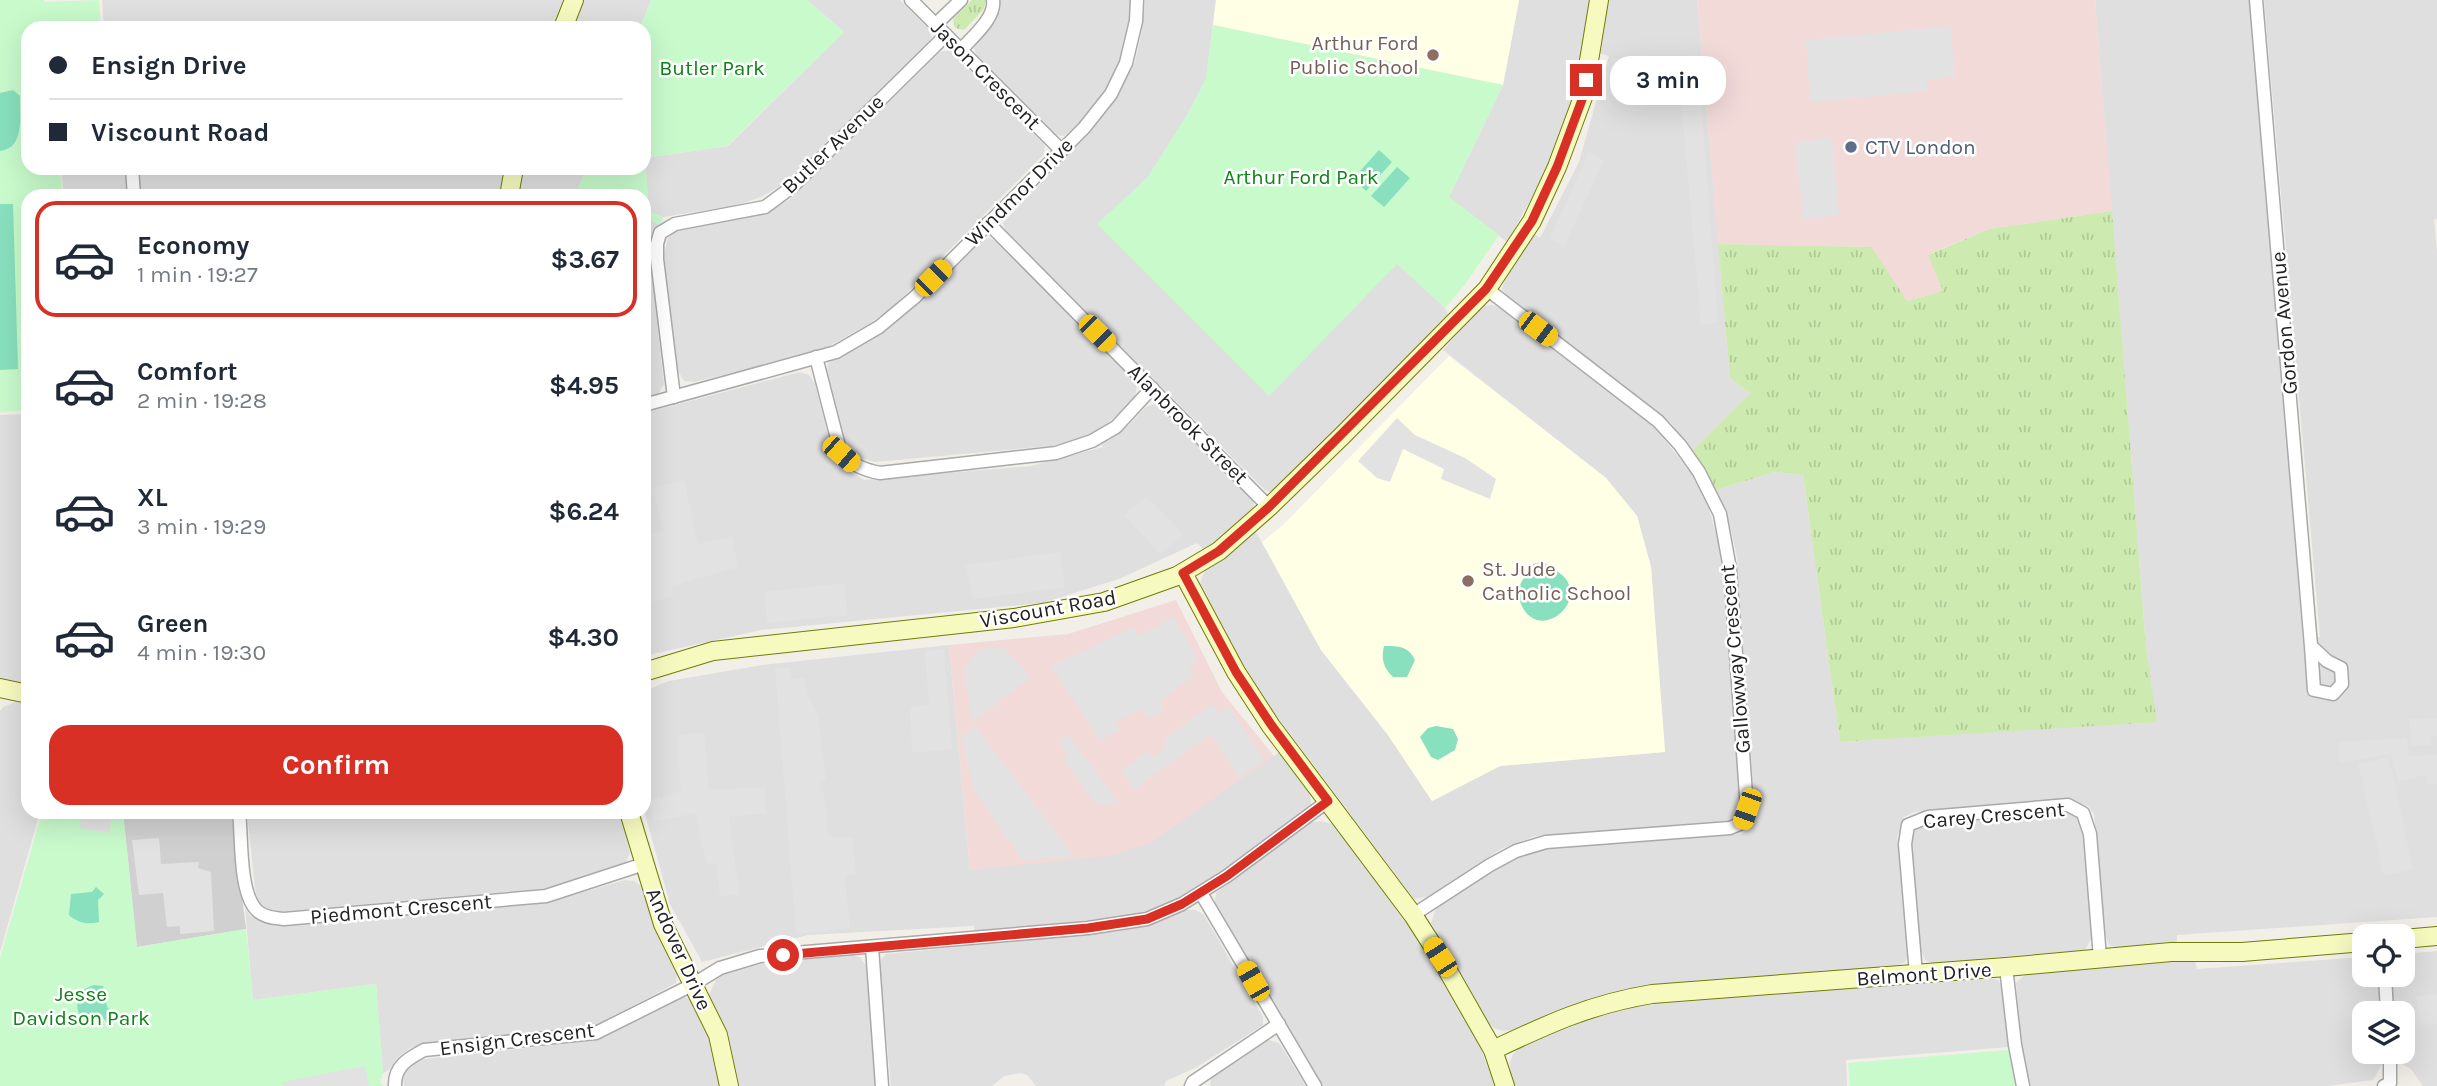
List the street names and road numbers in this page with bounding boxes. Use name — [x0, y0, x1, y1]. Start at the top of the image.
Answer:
street label: Jason Crescent — [926, 15, 1046, 135]
street label: Butler Avenue — [777, 90, 889, 198]
street label: Windmor Drive — [960, 133, 1078, 251]
street label: Gordon Avenue — [2266, 251, 2302, 395]
street label: Alanbrook Street — [1123, 359, 1253, 489]
street label: Gallowway Crescent — [1715, 563, 1755, 754]
street label: Viscount Road — [978, 585, 1118, 633]
street label: Carey Crescent — [1922, 797, 2066, 833]
street label: Andover Drive — [641, 884, 717, 1014]
street label: Piedmont Crescent — [309, 889, 493, 929]
street label: Belmont Drive — [1856, 957, 1992, 991]
street label: Ensign Crescent — [438, 1018, 596, 1060]

